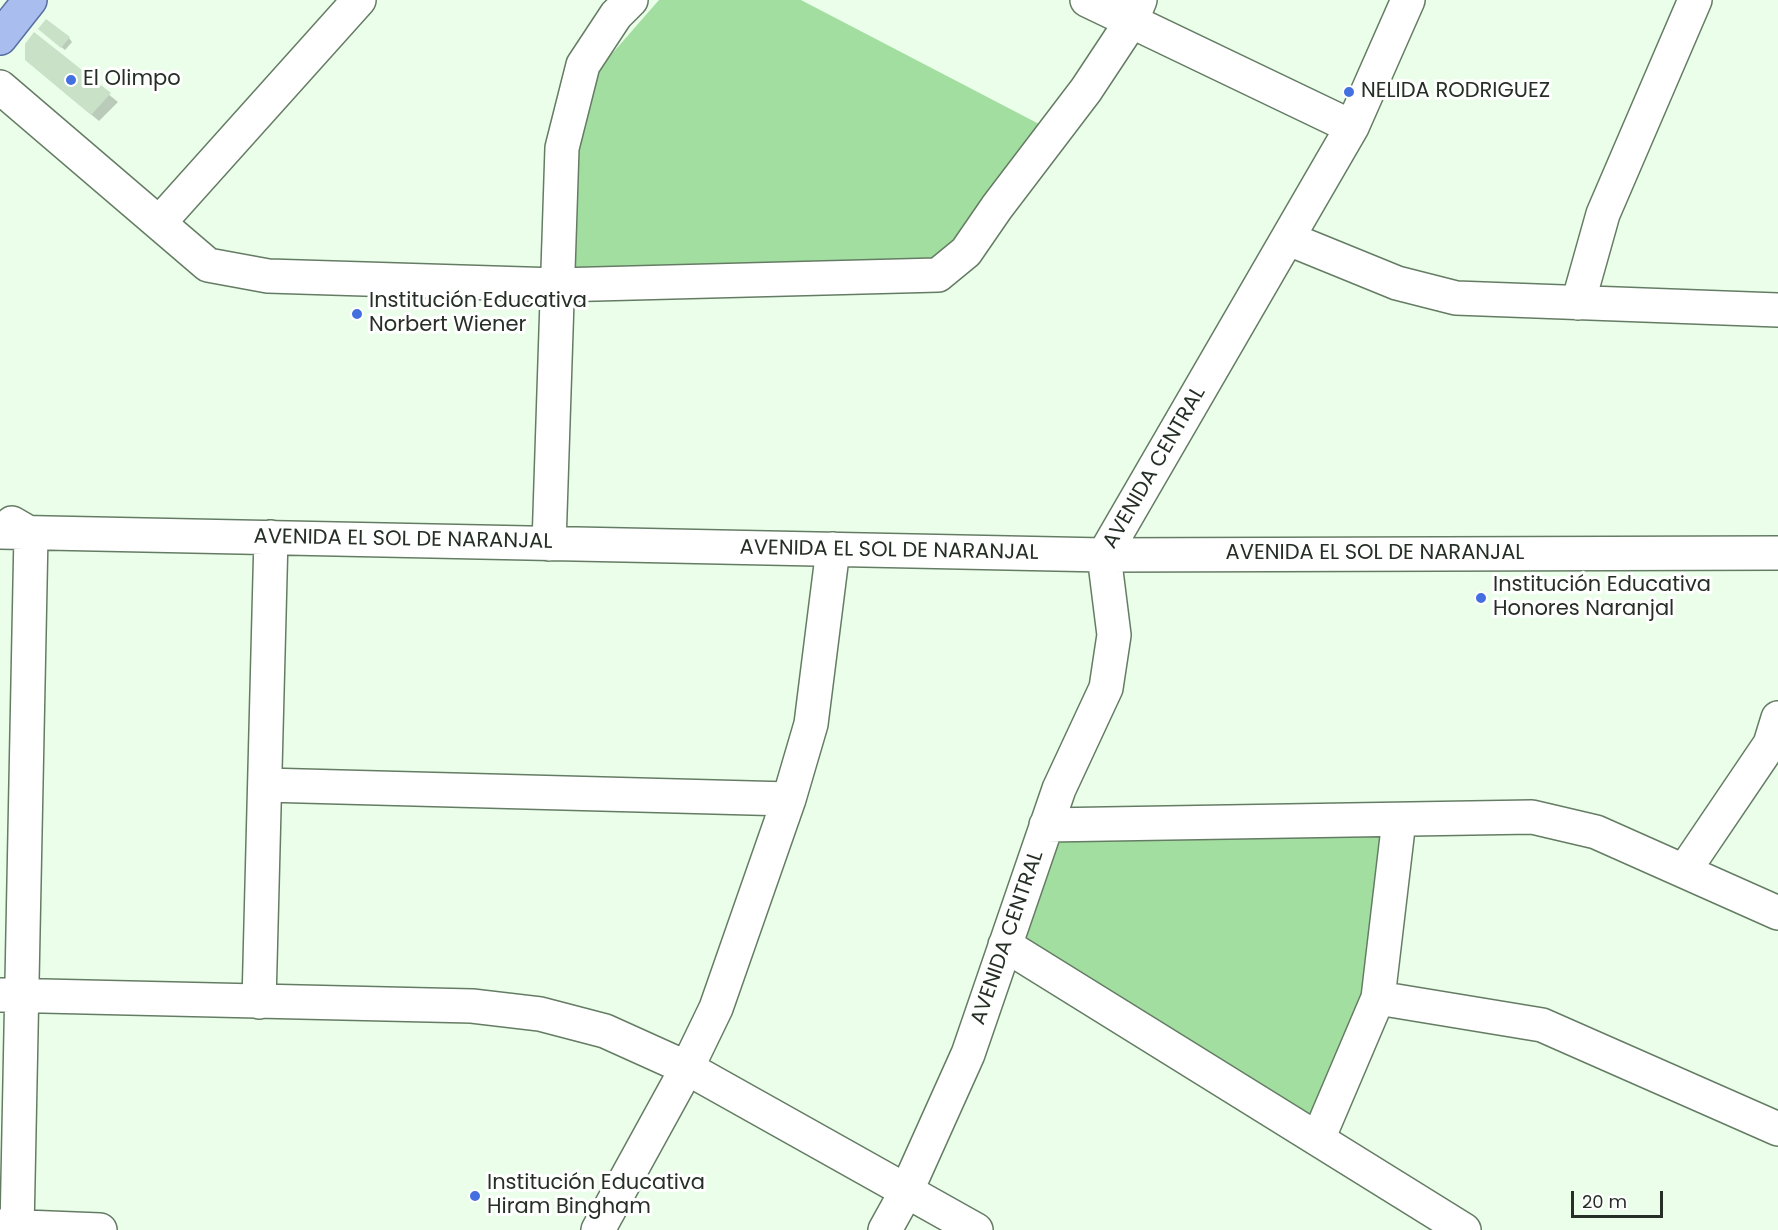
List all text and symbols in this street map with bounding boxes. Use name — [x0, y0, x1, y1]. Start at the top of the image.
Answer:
place label: El Olimpo — [83, 67, 181, 93]
marker: El Olimpo — [64, 73, 78, 87]
place label: NELIDA RODRIGUEZ — [1361, 79, 1550, 105]
marker: NELIDA RODRIGUEZ — [1342, 85, 1356, 99]
place label: Institución Educativa Norbert Wiener — [369, 289, 587, 339]
marker: Institución Educativa Norbert Wiener — [350, 307, 364, 321]
street label: AVENIDA CENTRAL — [1098, 383, 1212, 553]
street label: AVENIDA EL SOL DE NARANJAL — [253, 525, 553, 555]
street label: AVENIDA EL SOL DE NARANJAL — [739, 536, 1039, 566]
street label: AVENIDA EL SOL DE NARANJAL — [1226, 541, 1524, 567]
place label: Institución Educativa Honores Naranjal — [1493, 573, 1711, 623]
marker: Institución Educativa Honores Naranjal — [1474, 591, 1488, 605]
street label: AVENIDA CENTRAL — [966, 847, 1050, 1029]
place label: Institución Educativa Hiram Bingham — [487, 1171, 705, 1221]
scale bar — [1574, 1179, 1666, 1217]
marker: Institución Educativa Hiram Bingham — [468, 1189, 482, 1203]
text: 20 m — [1582, 1189, 1627, 1214]

